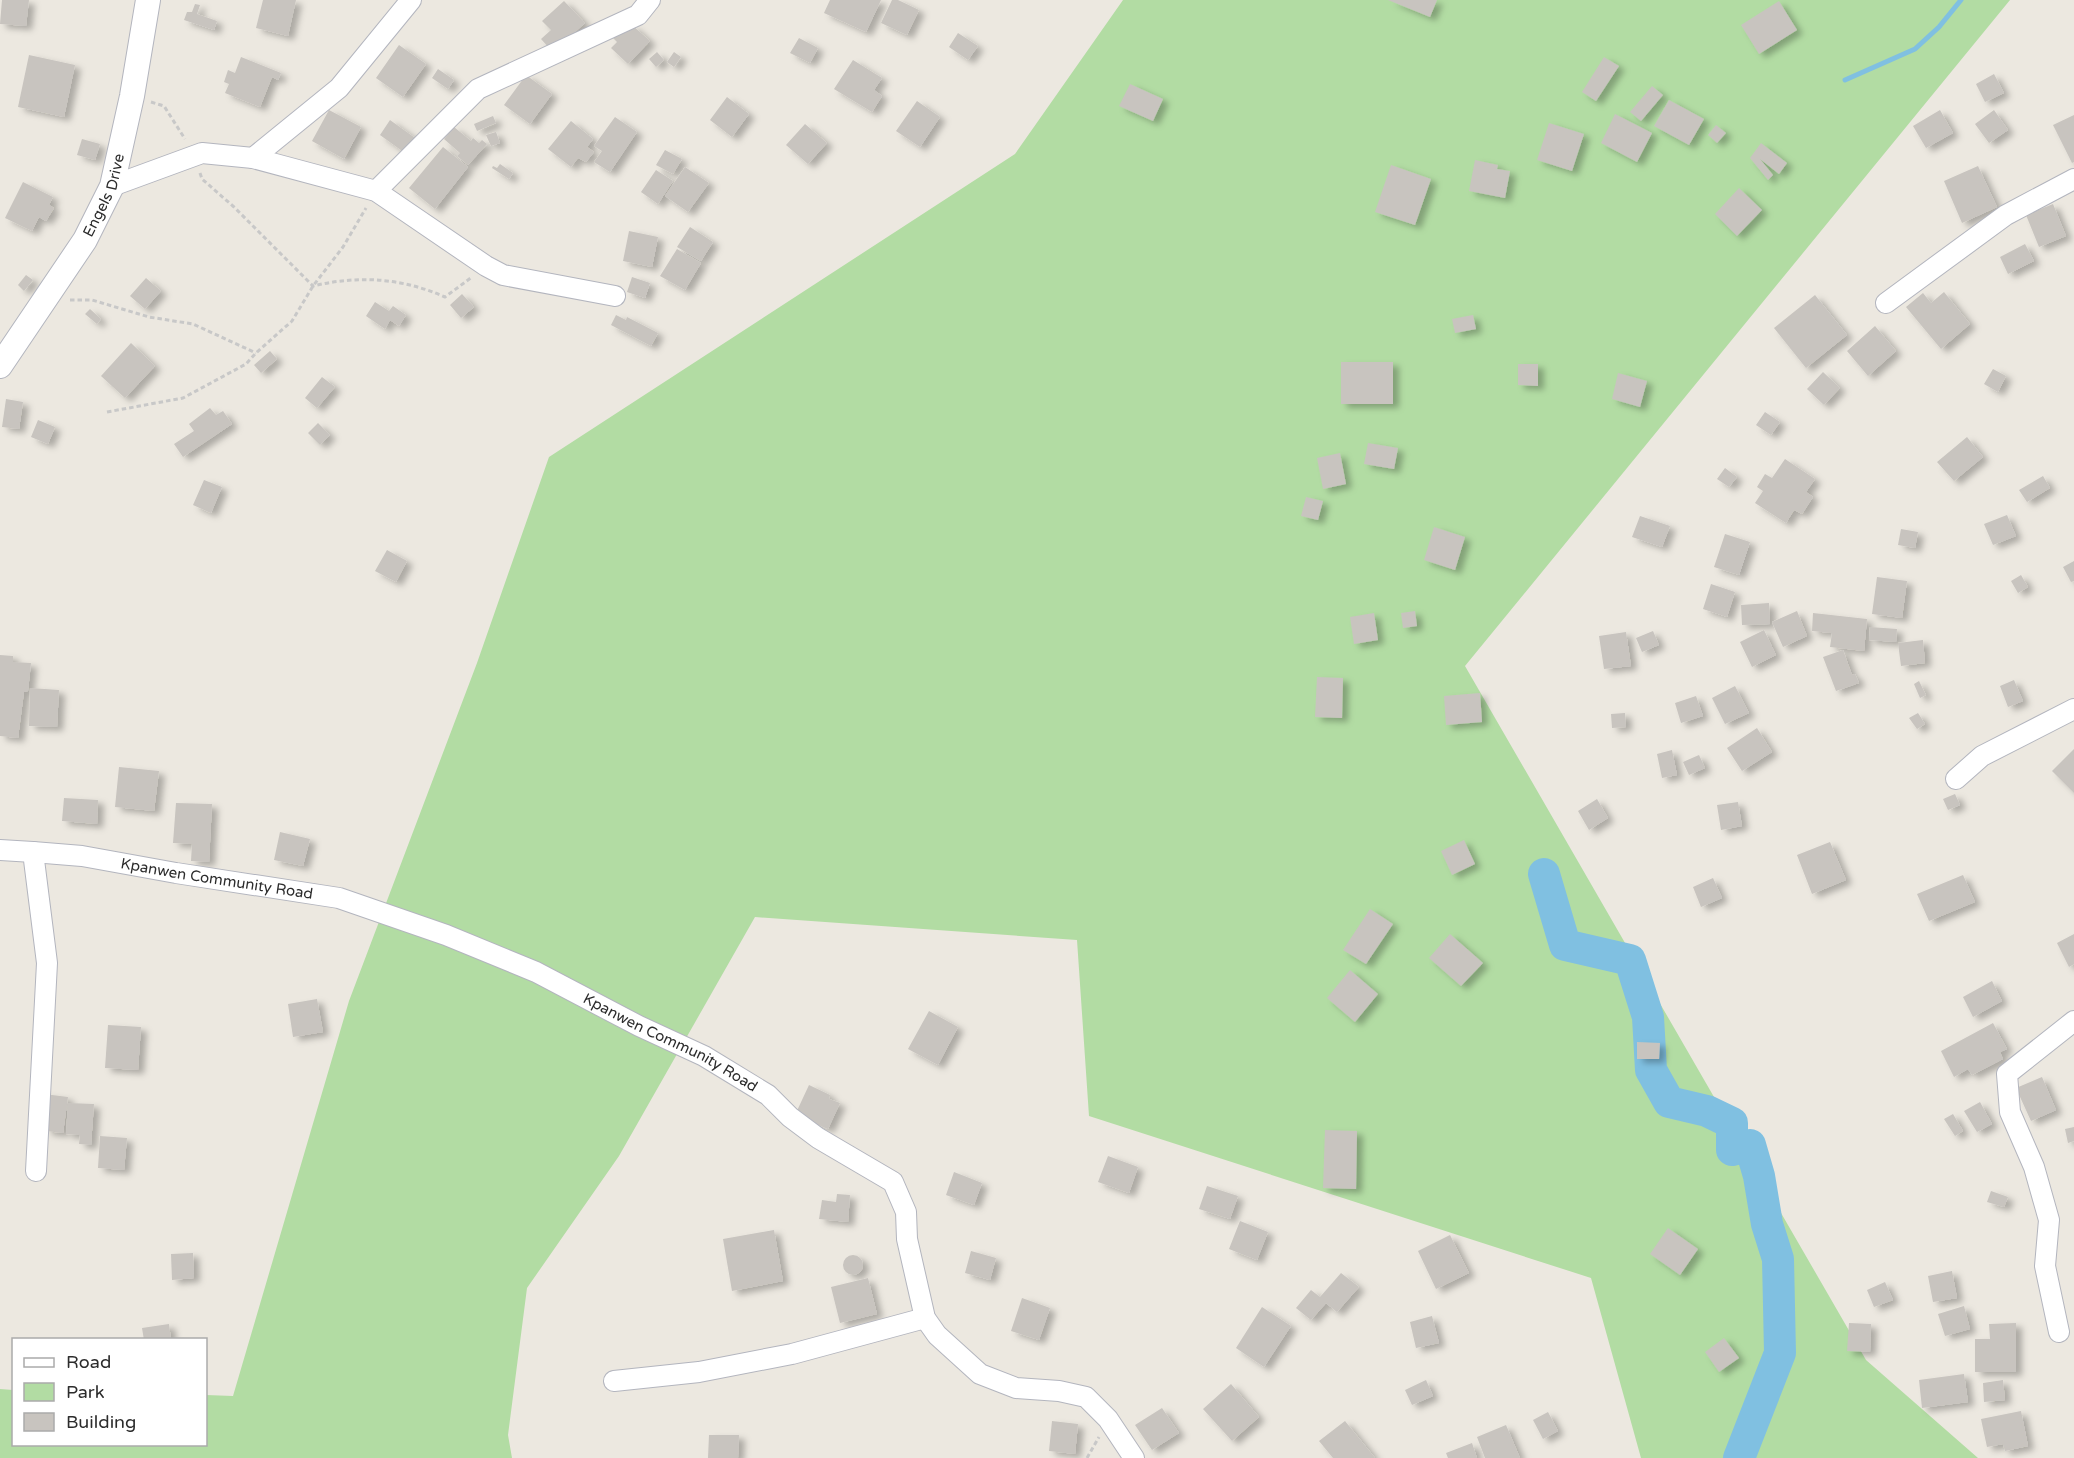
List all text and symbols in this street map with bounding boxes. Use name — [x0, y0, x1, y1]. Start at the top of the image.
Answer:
street label: Engels Drive — [79, 152, 128, 240]
street label: Kpanwen Community Road — [119, 854, 314, 903]
street label: Kpanwen Community Road — [580, 989, 761, 1096]
legend — [12, 1338, 207, 1446]
text: Road — [66, 1351, 111, 1373]
text: Park — [66, 1381, 105, 1403]
text: Building — [66, 1411, 136, 1433]

